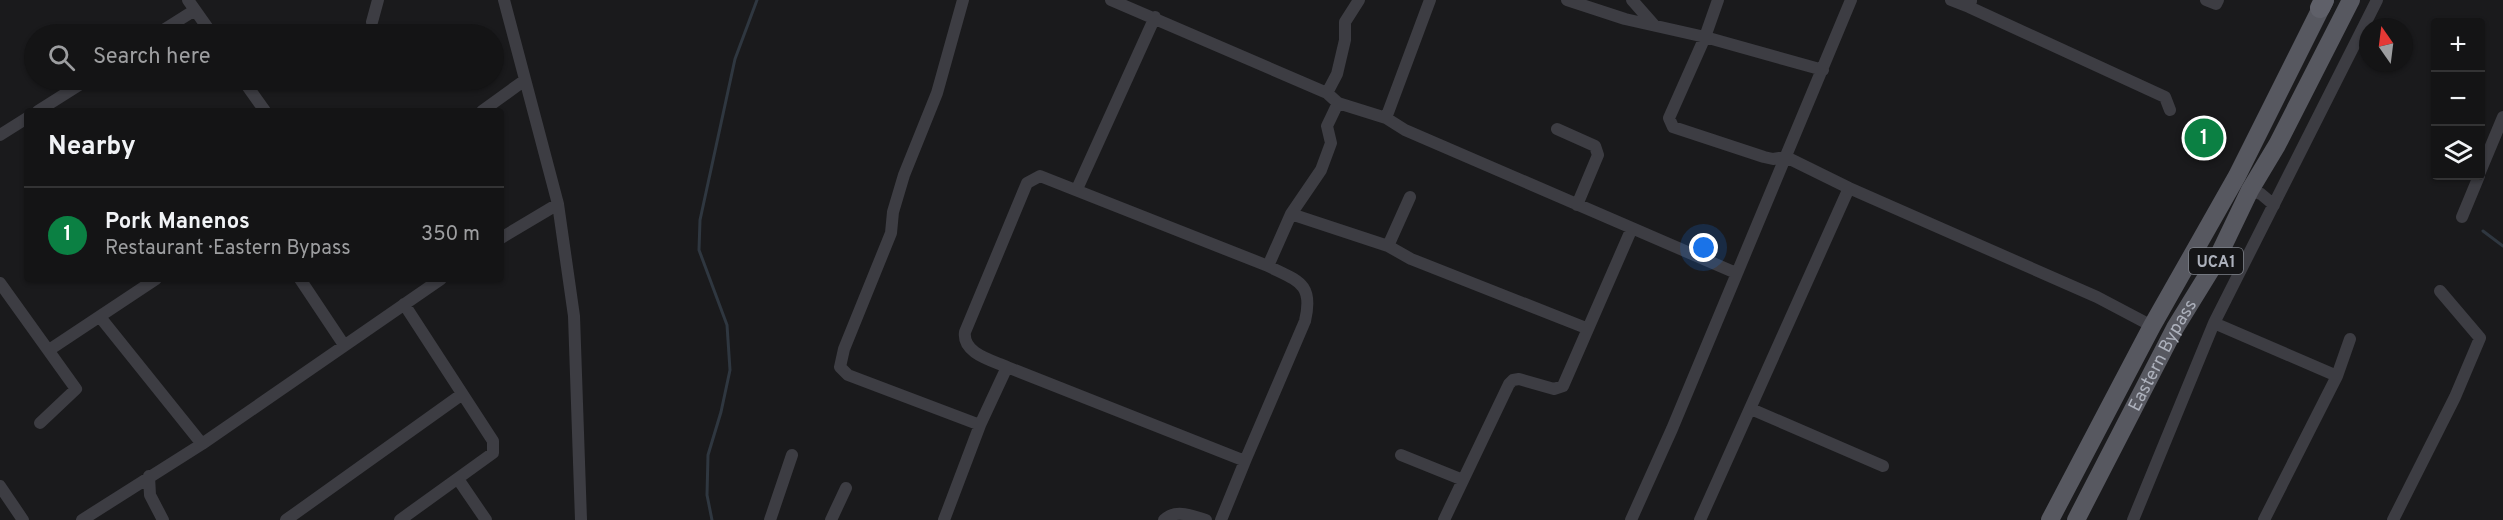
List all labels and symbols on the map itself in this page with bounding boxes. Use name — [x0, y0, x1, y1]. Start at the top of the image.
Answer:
north arrow — [2359, 18, 2413, 72]
pin: 1 — [2184, 116, 2224, 160]
your location — [1689, 233, 1718, 262]
road number: UCA1 — [2189, 248, 2243, 274]
street label: Eastern Bypass — [2124, 295, 2203, 416]

